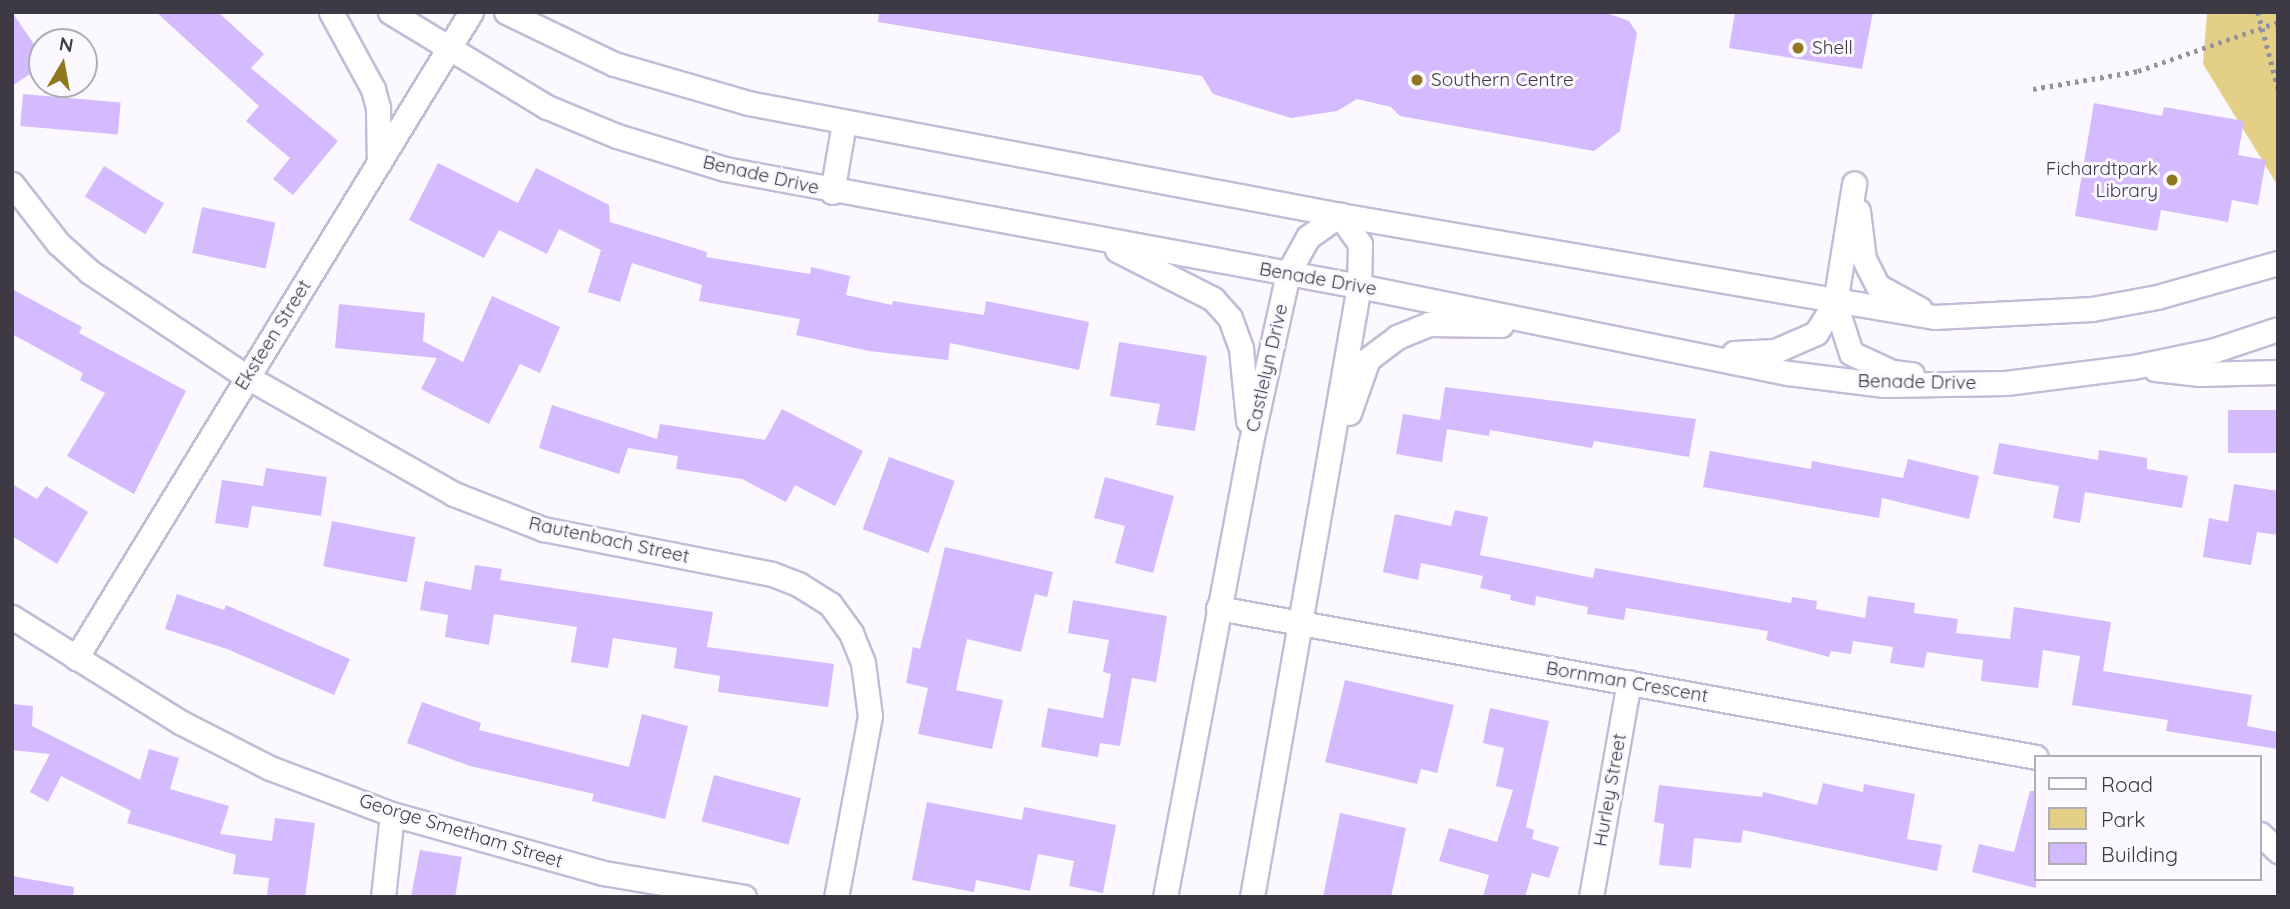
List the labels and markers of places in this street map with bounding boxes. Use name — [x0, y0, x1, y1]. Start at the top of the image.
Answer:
place label: Shell — [1812, 37, 1853, 59]
marker: Shell — [1790, 40, 1806, 56]
place label: Southern Centre — [1431, 69, 1574, 91]
marker: Southern Centre — [1409, 72, 1425, 88]
place label: Fichardtpark Library — [2046, 158, 2158, 202]
marker: Fichardtpark Library — [2164, 172, 2180, 188]

